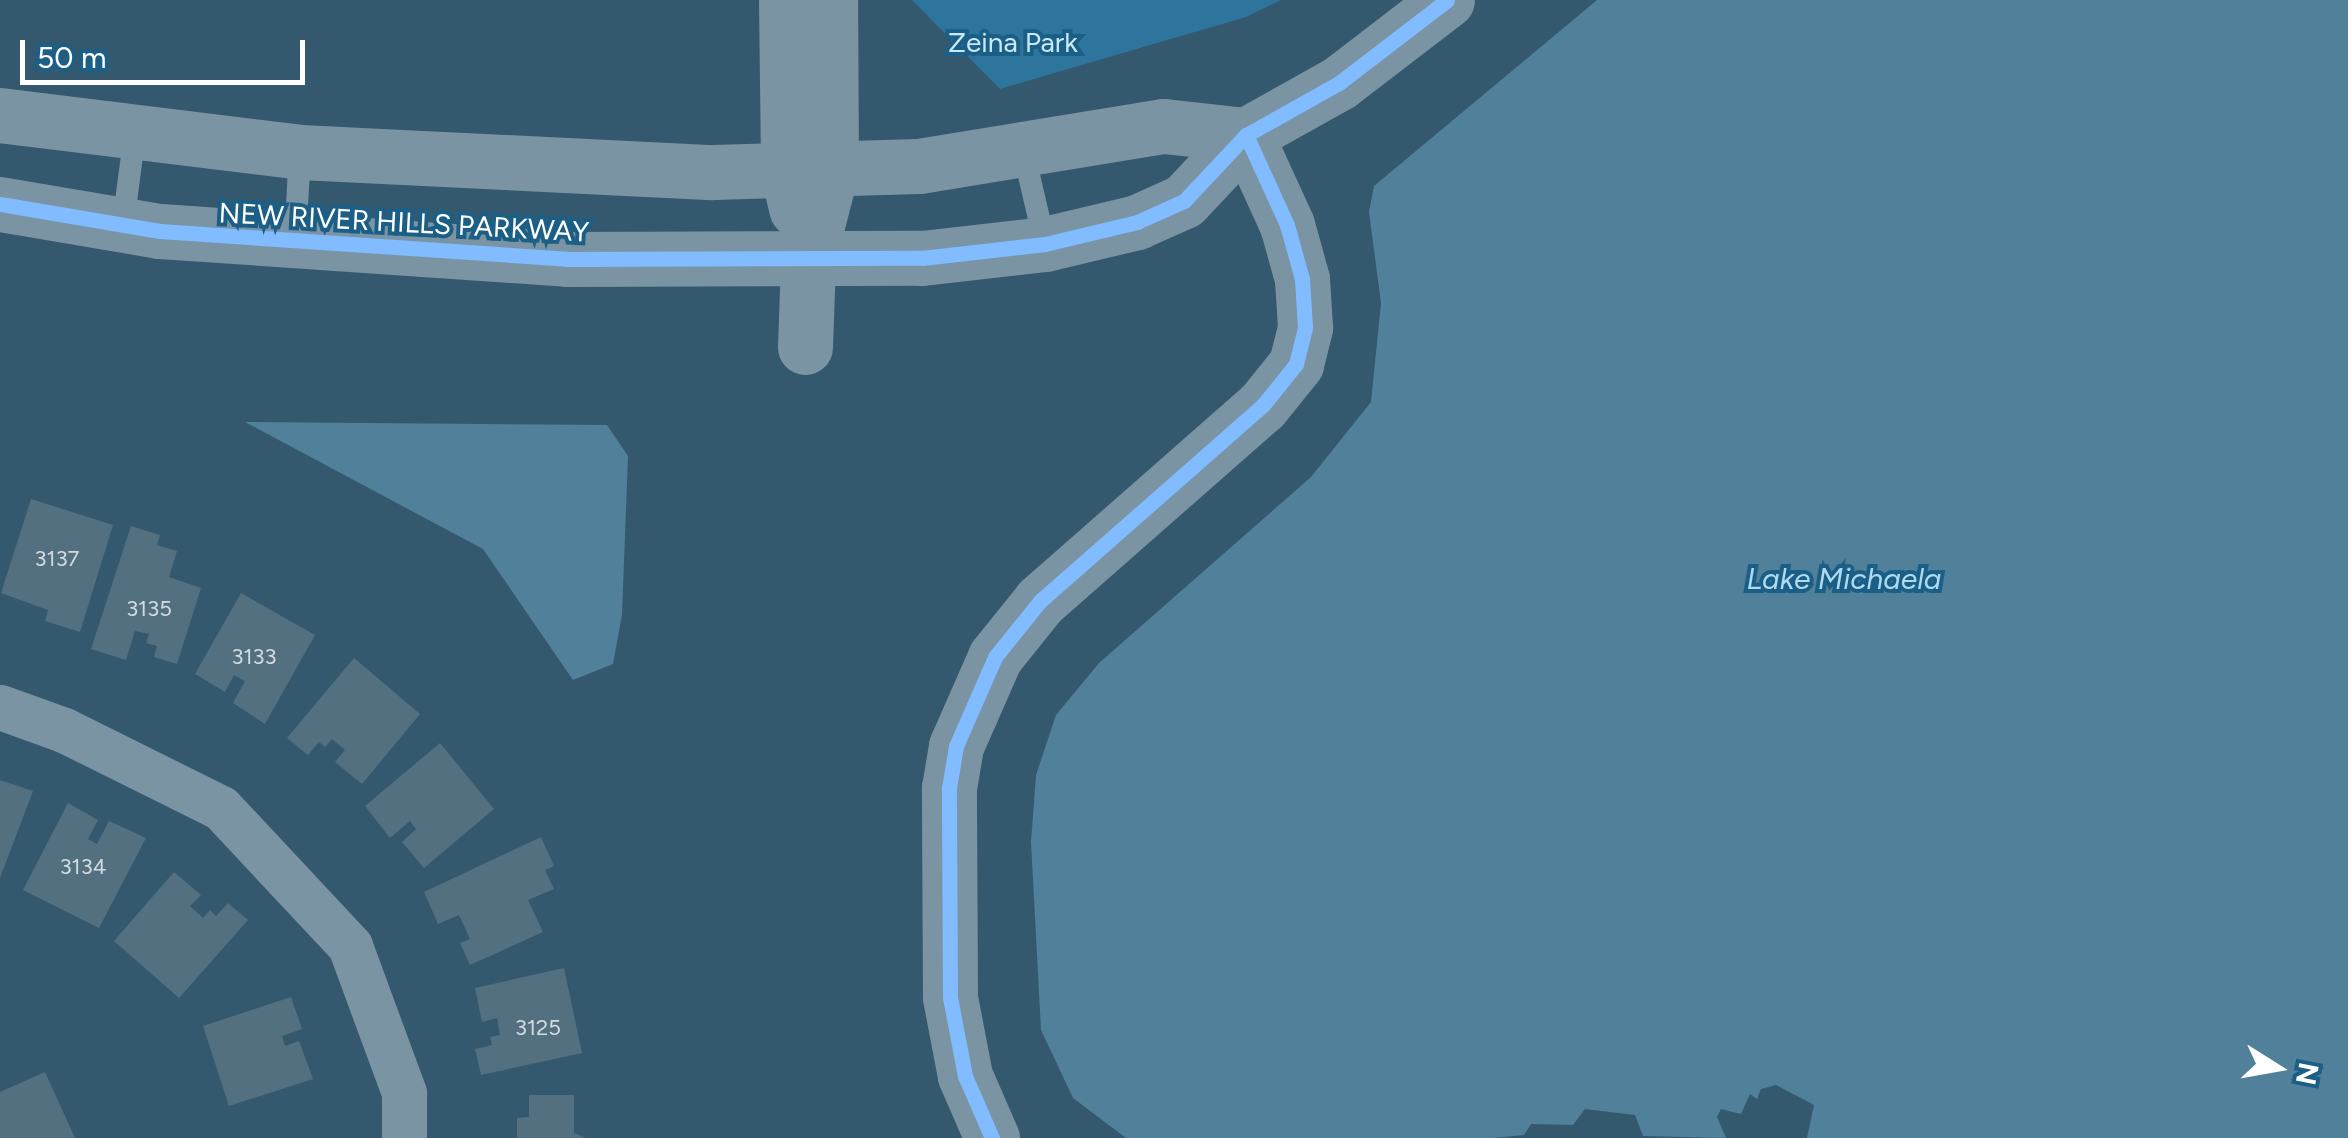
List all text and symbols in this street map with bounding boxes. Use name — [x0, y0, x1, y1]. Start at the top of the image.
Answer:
scale bar — [25, 20, 310, 82]
park label: Zeina Park — [948, 25, 1078, 59]
text: 50 m — [37, 39, 106, 76]
street label: NEW RIVER HILLS PARKWAY — [218, 196, 590, 248]
house number: 3137 — [35, 546, 79, 572]
water label: Lake Michaela — [1747, 561, 1941, 597]
house number: 3135 — [126, 596, 172, 622]
house number: 3133 — [232, 644, 276, 670]
house number: 3134 — [60, 854, 106, 880]
house number: 3125 — [515, 1015, 561, 1041]
north arrow — [2228, 1018, 2328, 1118]
text: N — [2289, 1060, 2326, 1088]

